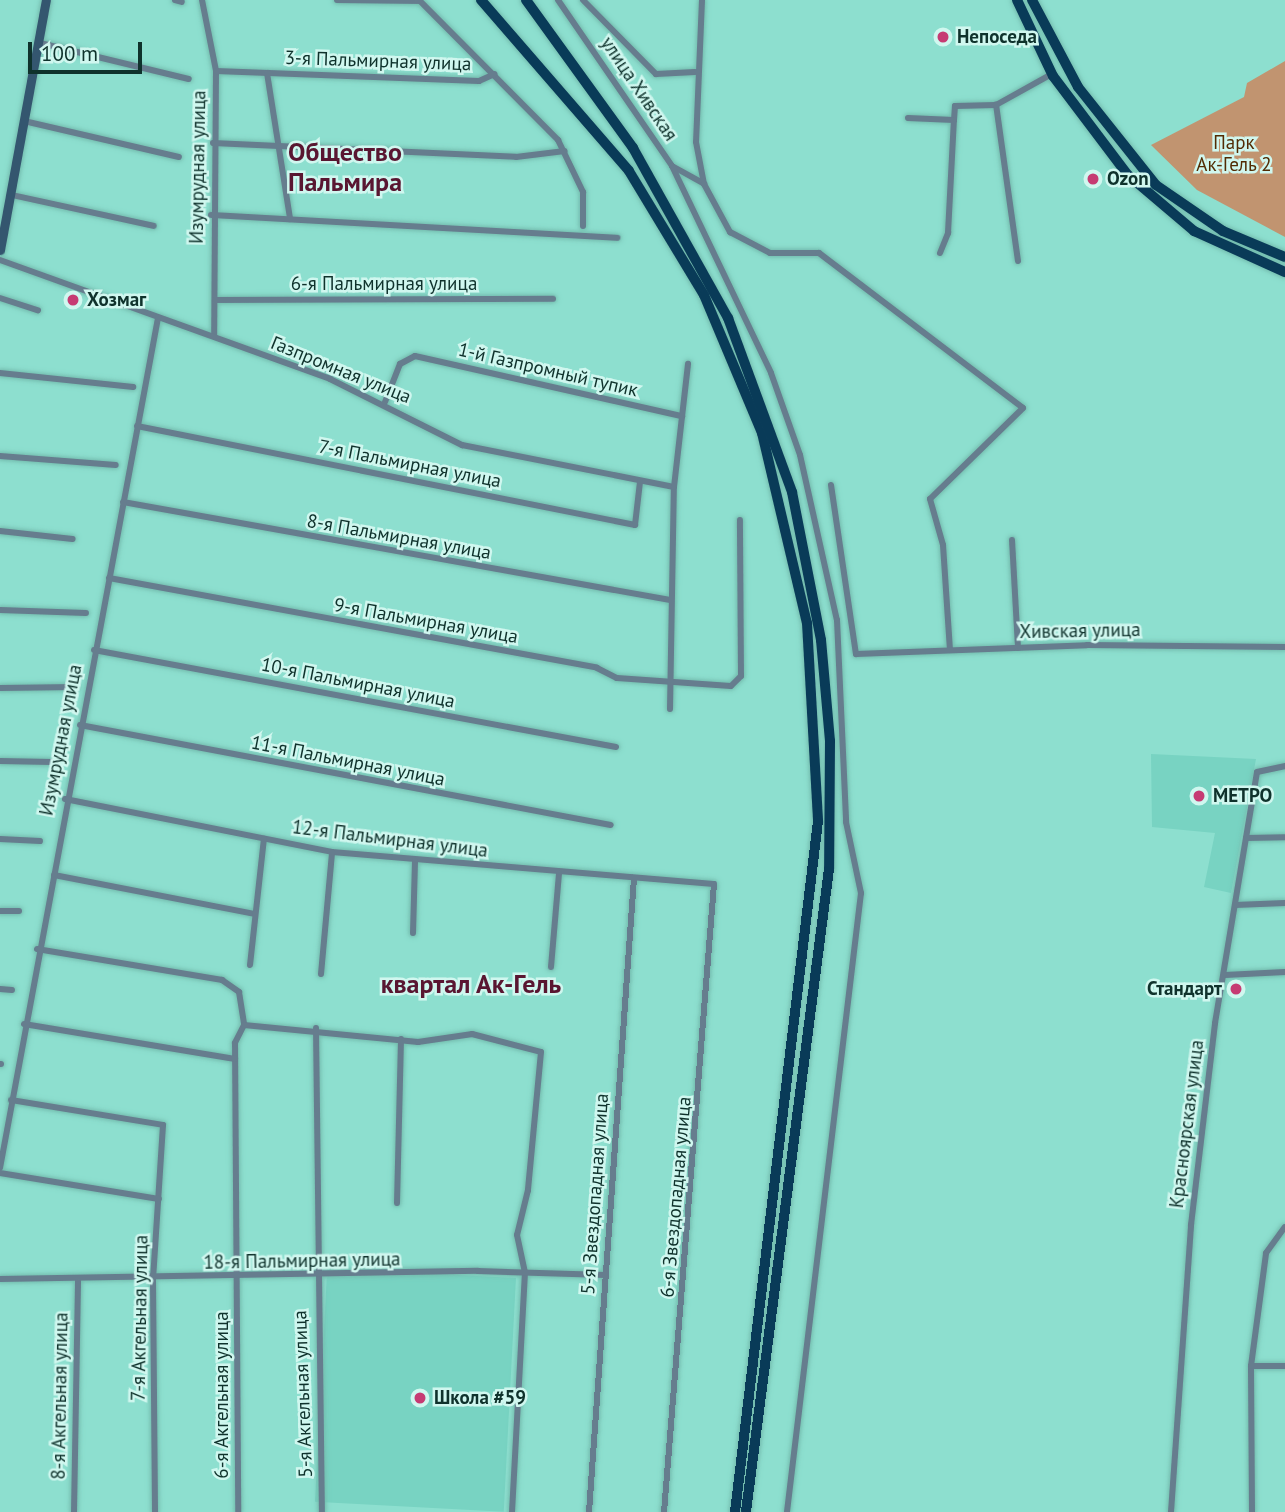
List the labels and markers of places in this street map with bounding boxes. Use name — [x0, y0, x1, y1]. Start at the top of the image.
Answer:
place label: Непоседа — [957, 26, 1037, 48]
marker: Непоседа — [935, 29, 951, 45]
place label: Ozon — [1107, 168, 1149, 190]
marker: Ozon — [1085, 171, 1101, 187]
place label: Хозмаг — [87, 289, 146, 311]
marker: Хозмаг — [65, 292, 81, 308]
place label: МЕТРО — [1213, 785, 1272, 807]
marker: МЕТРО — [1191, 788, 1207, 804]
place label: Стандарт — [1147, 978, 1222, 1000]
marker: Стандарт — [1228, 981, 1244, 997]
place label: Школа #59 — [434, 1387, 526, 1409]
marker: Школа #59 — [412, 1390, 428, 1406]

